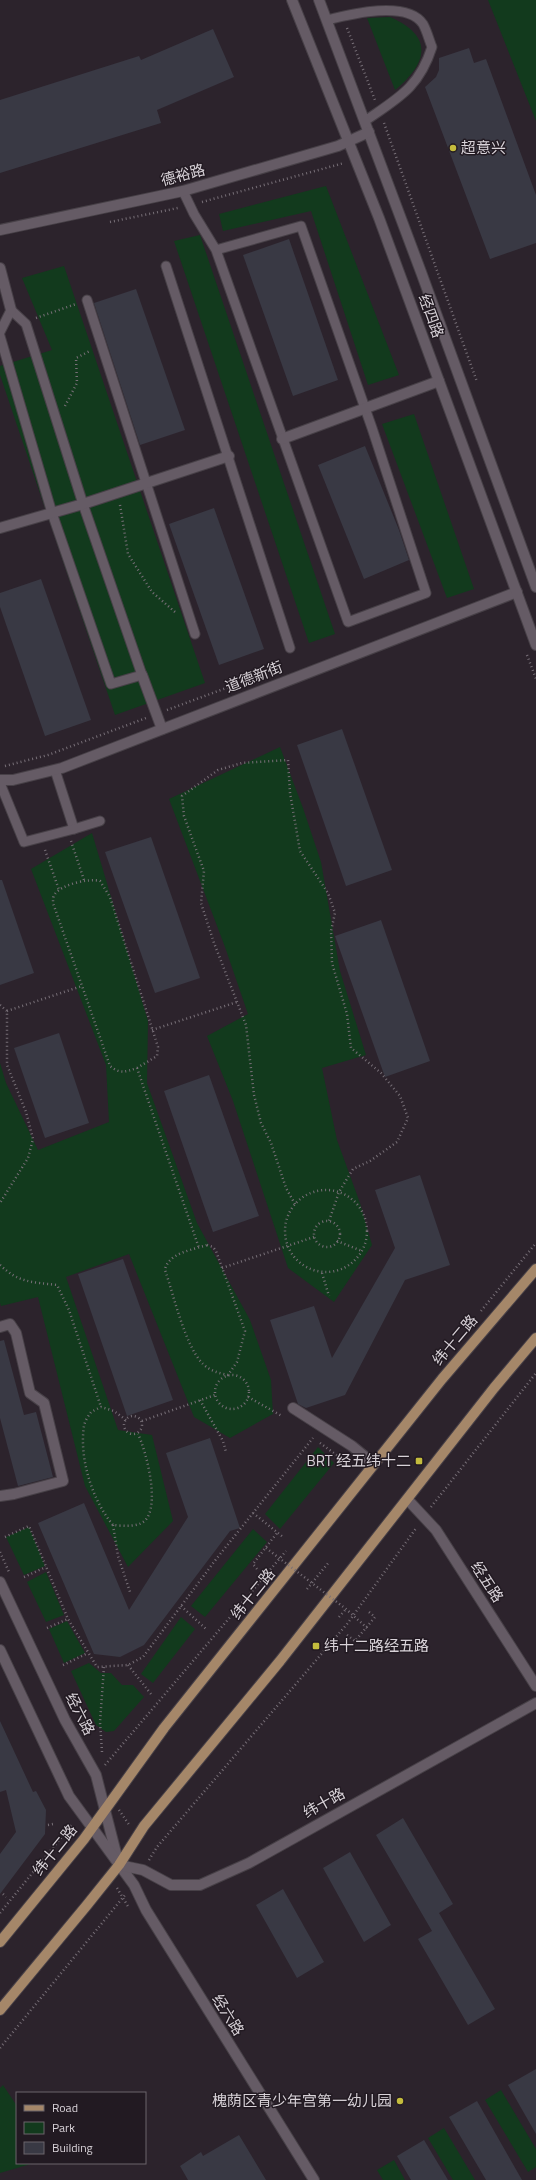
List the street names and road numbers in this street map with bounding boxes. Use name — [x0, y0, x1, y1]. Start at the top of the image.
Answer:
street label: 德裕路 — [158, 158, 208, 191]
street label: 经四路 — [413, 291, 450, 341]
street label: 道德新街 — [222, 655, 286, 698]
street label: 纬十二路 — [427, 1309, 483, 1370]
street label: 经五路 — [466, 1557, 509, 1607]
street label: 纬十二路 — [225, 1563, 280, 1624]
street label: 经六路 — [60, 1688, 101, 1739]
street label: 纬十路 — [298, 1782, 349, 1824]
street label: 纬十二路 — [27, 1819, 82, 1880]
street label: 经六路 — [207, 1990, 250, 2040]

